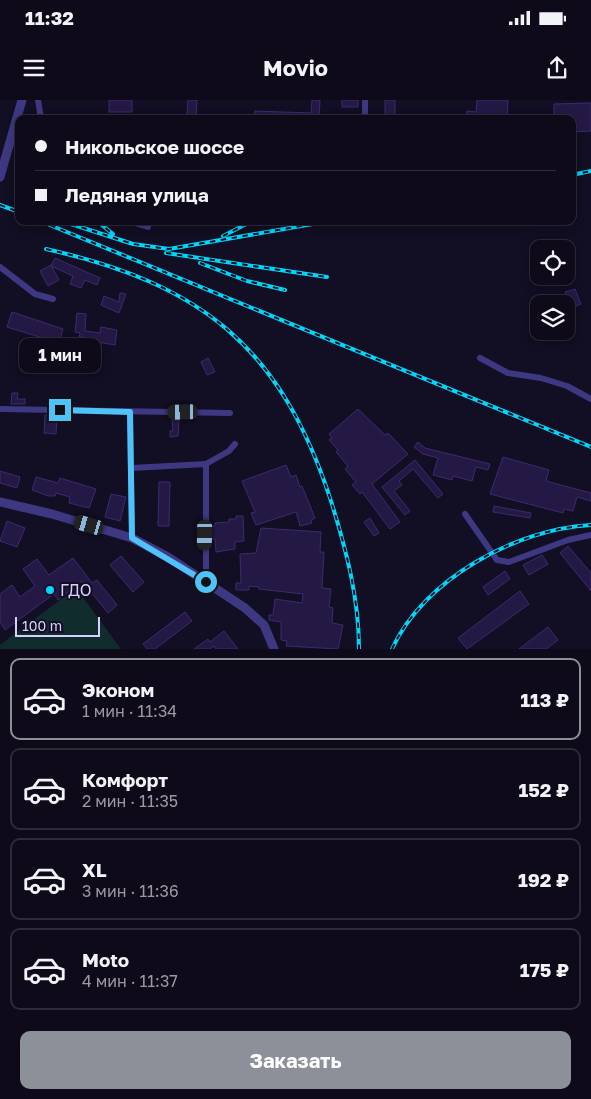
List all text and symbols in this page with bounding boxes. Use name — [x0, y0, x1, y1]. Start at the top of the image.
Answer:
text: 11:32 — [25, 6, 74, 29]
icon: menu — [20, 54, 48, 82]
text: Movio — [263, 54, 328, 81]
icon: share — [543, 54, 571, 82]
text: Никольское шоссе — [65, 135, 244, 158]
text: Ледяная улица — [65, 183, 209, 206]
map controls — [530, 240, 575, 340]
button: locate — [530, 240, 575, 285]
button: layers — [530, 295, 575, 340]
callout: 1 мин — [19, 338, 101, 372]
text: 1 мин — [38, 345, 82, 365]
route end — [49, 399, 71, 421]
car — [167, 404, 198, 420]
car — [72, 514, 105, 536]
car — [197, 520, 212, 550]
route start — [195, 571, 217, 593]
place label: ГДО — [60, 580, 92, 600]
marker: ГДО — [44, 584, 56, 596]
scale bar — [15, 614, 100, 637]
text: 100 m — [22, 617, 62, 634]
icon: car — [22, 677, 67, 722]
text: Эконом — [82, 678, 154, 701]
text: 113 ₽ — [520, 688, 569, 711]
text: 1 мин · 11:34 — [82, 701, 177, 721]
icon: car — [22, 767, 67, 812]
text: Комфорт — [82, 768, 168, 791]
text: 152 ₽ — [518, 778, 569, 801]
text: 2 мин · 11:35 — [82, 791, 178, 811]
icon: car — [22, 857, 67, 902]
text: XL — [82, 858, 107, 881]
text: 192 ₽ — [518, 868, 569, 891]
text: 3 мин · 11:36 — [82, 881, 179, 901]
icon: car — [22, 947, 67, 992]
text: Moto — [82, 948, 129, 971]
text: 175 ₽ — [520, 958, 569, 981]
text: 4 мин · 11:37 — [82, 971, 178, 991]
button: Заказать — [20, 1031, 571, 1089]

